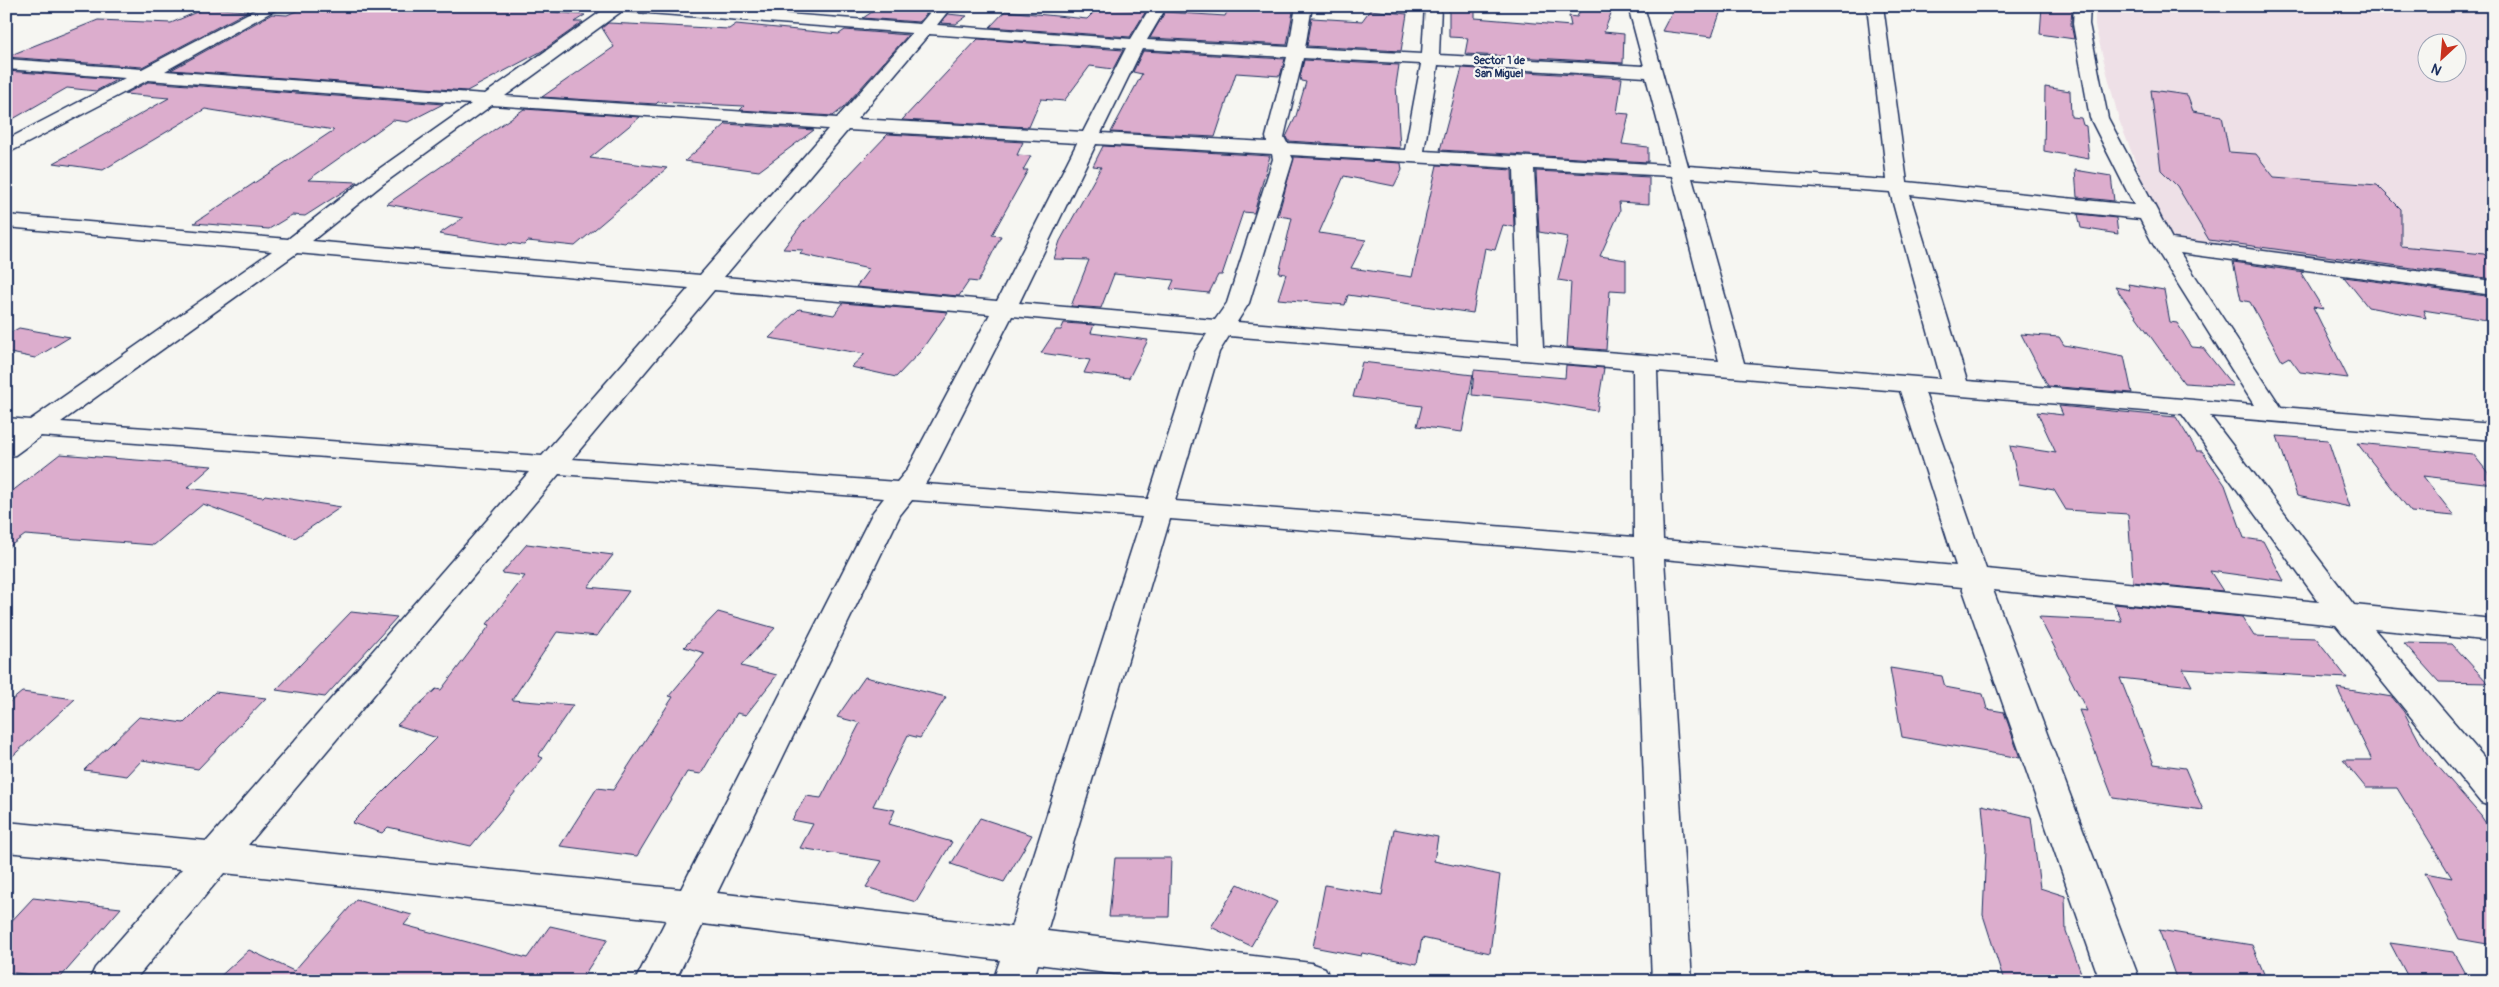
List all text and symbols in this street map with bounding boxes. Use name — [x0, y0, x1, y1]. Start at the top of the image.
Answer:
north arrow — [2416, 32, 2466, 82]
district label: Sector 1 de San Miguel — [1473, 54, 1525, 80]
text: N — [2429, 60, 2445, 79]

